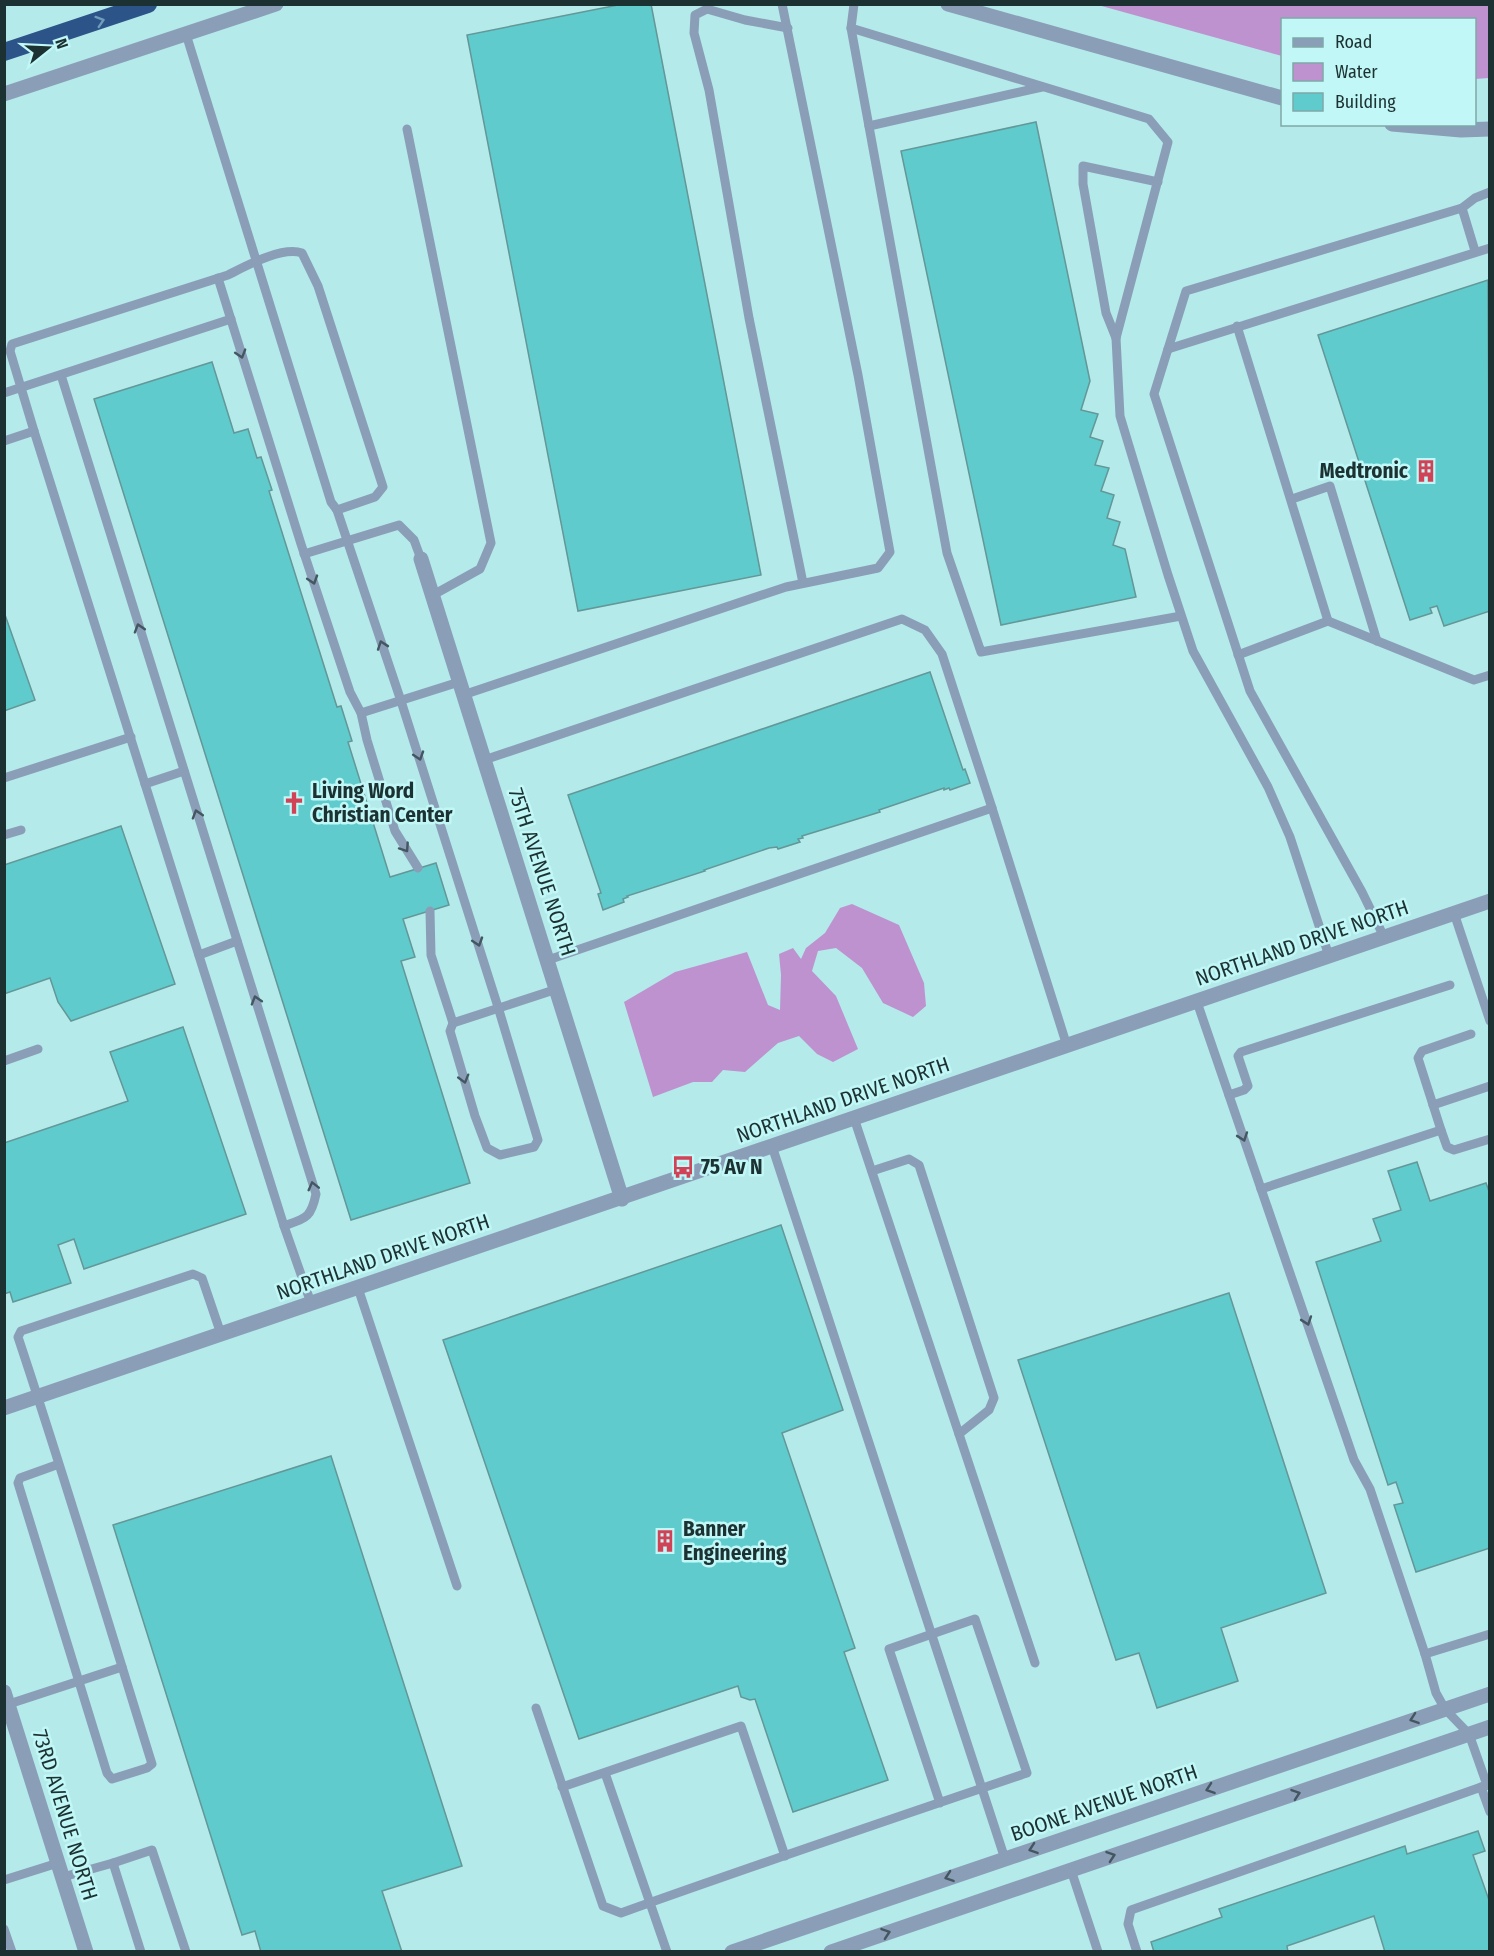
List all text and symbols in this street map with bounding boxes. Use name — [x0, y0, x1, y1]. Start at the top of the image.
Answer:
one-way arrow — [94, 15, 105, 28]
north arrow — [18, 18, 78, 78]
legend — [1281, 18, 1476, 126]
text: Road — [1335, 31, 1372, 53]
text: N — [51, 36, 72, 51]
text: Water — [1335, 61, 1378, 83]
text: Building — [1335, 91, 1396, 113]
one-way arrow — [234, 348, 246, 359]
place label: Medtronic — [1319, 458, 1409, 484]
building icon: Medtronic — [1413, 458, 1439, 484]
one-way arrow — [305, 574, 318, 585]
one-way arrow — [134, 623, 146, 634]
one-way arrow — [377, 640, 390, 651]
one-way arrow — [412, 750, 424, 761]
place label: Living Word Christian Center — [312, 778, 453, 828]
street label: 75TH AVENUE NORTH — [503, 785, 581, 959]
church icon: Living Word Christian Center — [281, 790, 307, 816]
one-way arrow — [192, 809, 204, 820]
one-way arrow — [397, 841, 408, 852]
street label: NORTHLAND DRIVE NORTH — [1192, 894, 1412, 992]
one-way arrow — [471, 936, 483, 947]
one-way arrow — [250, 995, 263, 1006]
street label: NORTHLAND DRIVE NORTH — [733, 1051, 953, 1149]
one-way arrow — [457, 1073, 469, 1084]
one-way arrow — [1236, 1131, 1249, 1142]
bus stop icon: 75 Av N — [670, 1154, 696, 1180]
place label: 75 Av N — [701, 1154, 763, 1180]
one-way arrow — [308, 1181, 321, 1191]
street label: NORTHLAND DRIVE NORTH — [273, 1208, 493, 1306]
one-way arrow — [1299, 1315, 1312, 1326]
place label: Banner Engineering — [683, 1516, 787, 1566]
building icon: Banner Engineering — [652, 1528, 678, 1554]
one-way arrow — [1409, 1712, 1420, 1725]
street label: 73RD AVENUE NORTH — [27, 1727, 103, 1903]
street label: BOONE AVENUE NORTH — [1007, 1759, 1201, 1847]
one-way arrow — [1205, 1782, 1216, 1794]
one-way arrow — [1290, 1788, 1300, 1801]
one-way arrow — [1028, 1842, 1039, 1854]
one-way arrow — [1105, 1851, 1116, 1864]
one-way arrow — [944, 1870, 955, 1883]
one-way arrow — [881, 1927, 891, 1940]

